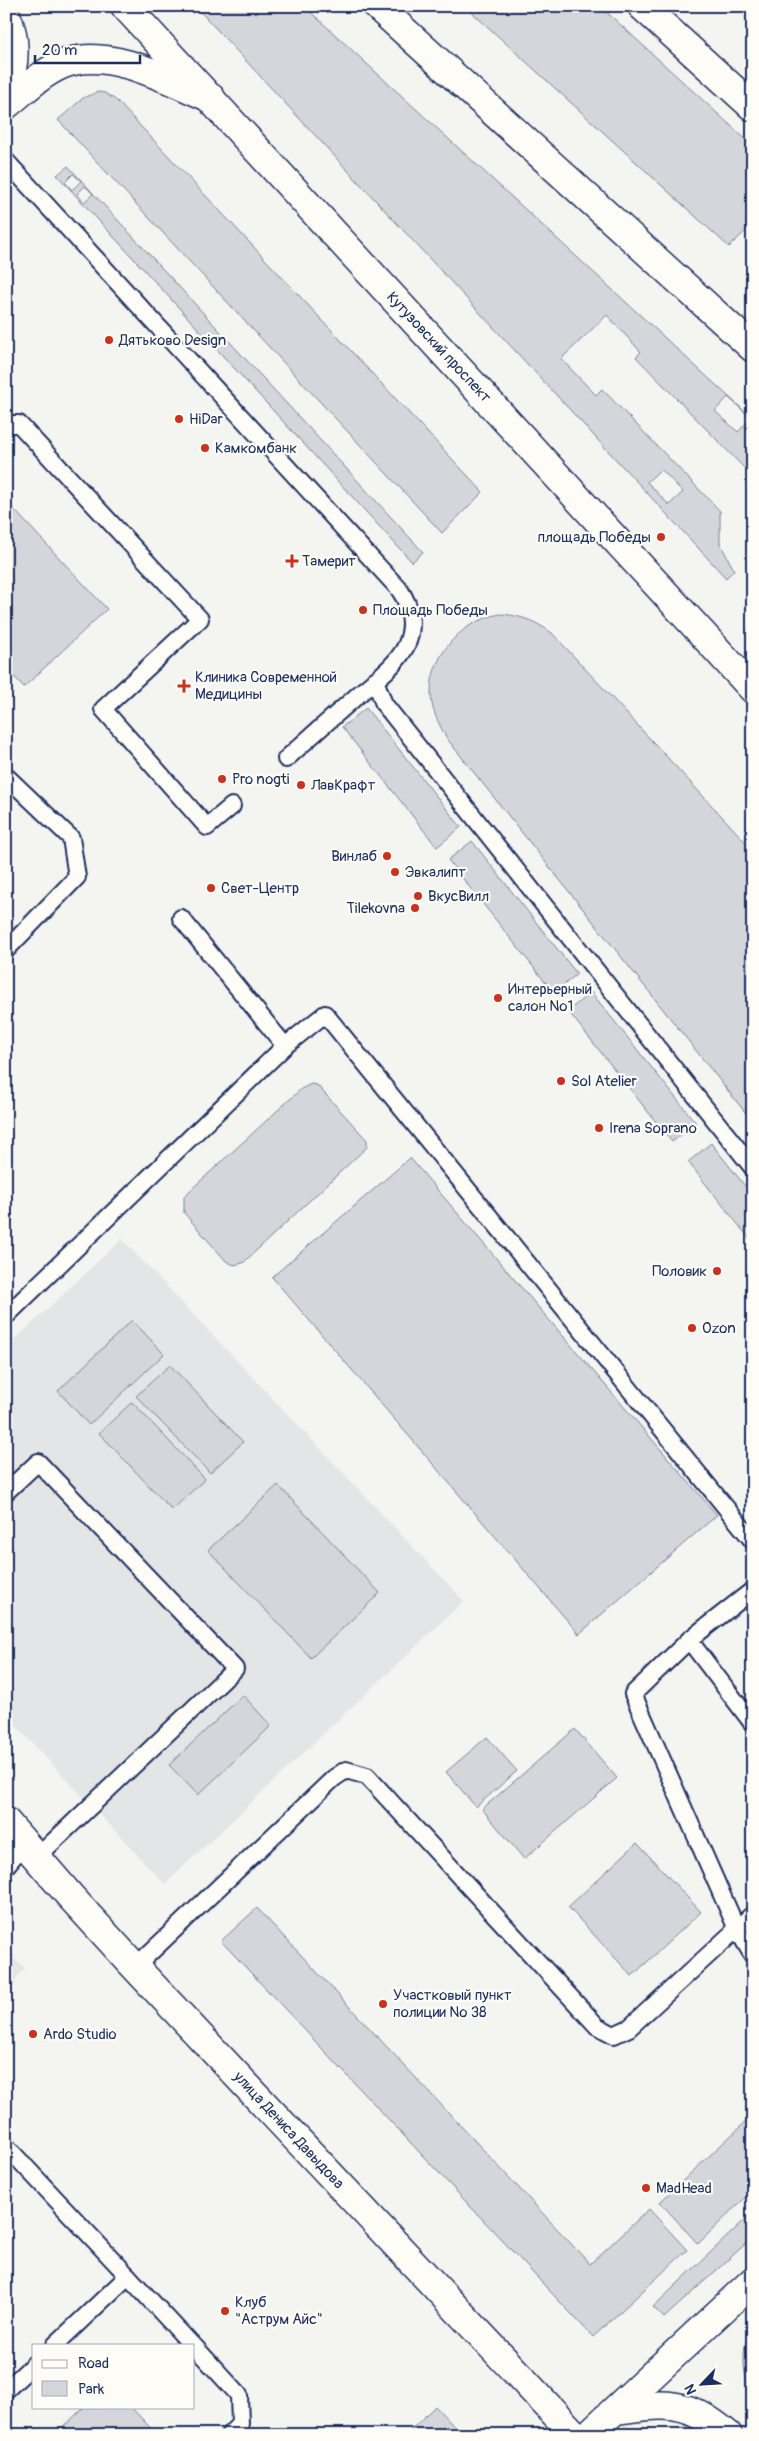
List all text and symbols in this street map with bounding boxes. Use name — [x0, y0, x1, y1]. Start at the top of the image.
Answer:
scale bar — [35, 32, 140, 64]
text: 20 m — [42, 41, 77, 60]
street label: Кутузовский проспект — [382, 288, 495, 407]
place label: Дятьково Design — [118, 331, 226, 350]
marker: Дятьково Design — [103, 334, 115, 346]
place label: HiDar — [189, 410, 224, 429]
marker: HiDar — [173, 413, 185, 425]
place label: Камкомбанк — [215, 439, 297, 458]
marker: Камкомбанк — [199, 442, 211, 454]
place label: площадь Победы — [537, 528, 651, 547]
marker: площадь Победы — [655, 531, 667, 543]
place label: Тамерит — [302, 552, 356, 571]
marker: Тамерит — [286, 555, 298, 567]
place label: Площадь Победы — [373, 601, 488, 620]
marker: Площадь Победы — [357, 604, 369, 616]
place label: Клиника Современной Медицины — [195, 668, 337, 704]
marker: Клиника Современной Медицины — [177, 679, 191, 693]
place label: Pro nogti — [232, 770, 290, 789]
marker: Pro nogti — [216, 773, 228, 785]
place label: ЛавКрафт — [310, 776, 376, 795]
marker: ЛавКрафт — [295, 779, 307, 791]
place label: Винлаб — [331, 847, 377, 866]
marker: Винлаб — [381, 850, 393, 862]
place label: Эвкалипт — [405, 863, 466, 882]
marker: Эвкалипт — [389, 866, 401, 878]
place label: Свет-Центр — [221, 879, 299, 898]
marker: Свет-Центр — [205, 882, 217, 894]
place label: ВкусВилл — [428, 887, 489, 906]
marker: ВкусВилл — [412, 890, 424, 902]
place label: Tilekovna — [347, 899, 405, 918]
marker: Tilekovna — [409, 902, 421, 914]
place label: Интерьерный салон №1 — [508, 980, 592, 1016]
marker: Интерьерный салон №1 — [492, 992, 504, 1004]
place label: Sol Atelier — [571, 1072, 637, 1091]
marker: Sol Atelier — [555, 1075, 567, 1087]
place label: Irena Soprano — [609, 1119, 697, 1138]
marker: Irena Soprano — [593, 1122, 605, 1134]
place label: Половик — [652, 1262, 707, 1281]
marker: Половик — [711, 1265, 723, 1277]
place label: Ozon — [702, 1319, 736, 1338]
marker: Ozon — [686, 1322, 698, 1334]
place label: Участковый пункт полиции № 38 — [393, 1986, 512, 2022]
marker: Участковый пункт полиции № 38 — [377, 1998, 389, 2010]
place label: Ardo Studio — [43, 2025, 117, 2044]
marker: Ardo Studio — [27, 2028, 39, 2040]
street label: улица Дениса Давыдова — [229, 2067, 348, 2193]
place label: MadHead — [656, 2179, 712, 2198]
marker: MadHead — [640, 2182, 652, 2194]
place label: Клуб "Аструм Айс" — [235, 2293, 323, 2329]
marker: Клуб "Аструм Айс" — [219, 2305, 231, 2317]
legend — [32, 2344, 195, 2408]
text: Road — [78, 2354, 109, 2373]
north arrow — [676, 2358, 726, 2408]
text: Park — [78, 2380, 105, 2399]
text: N — [681, 2381, 700, 2397]

